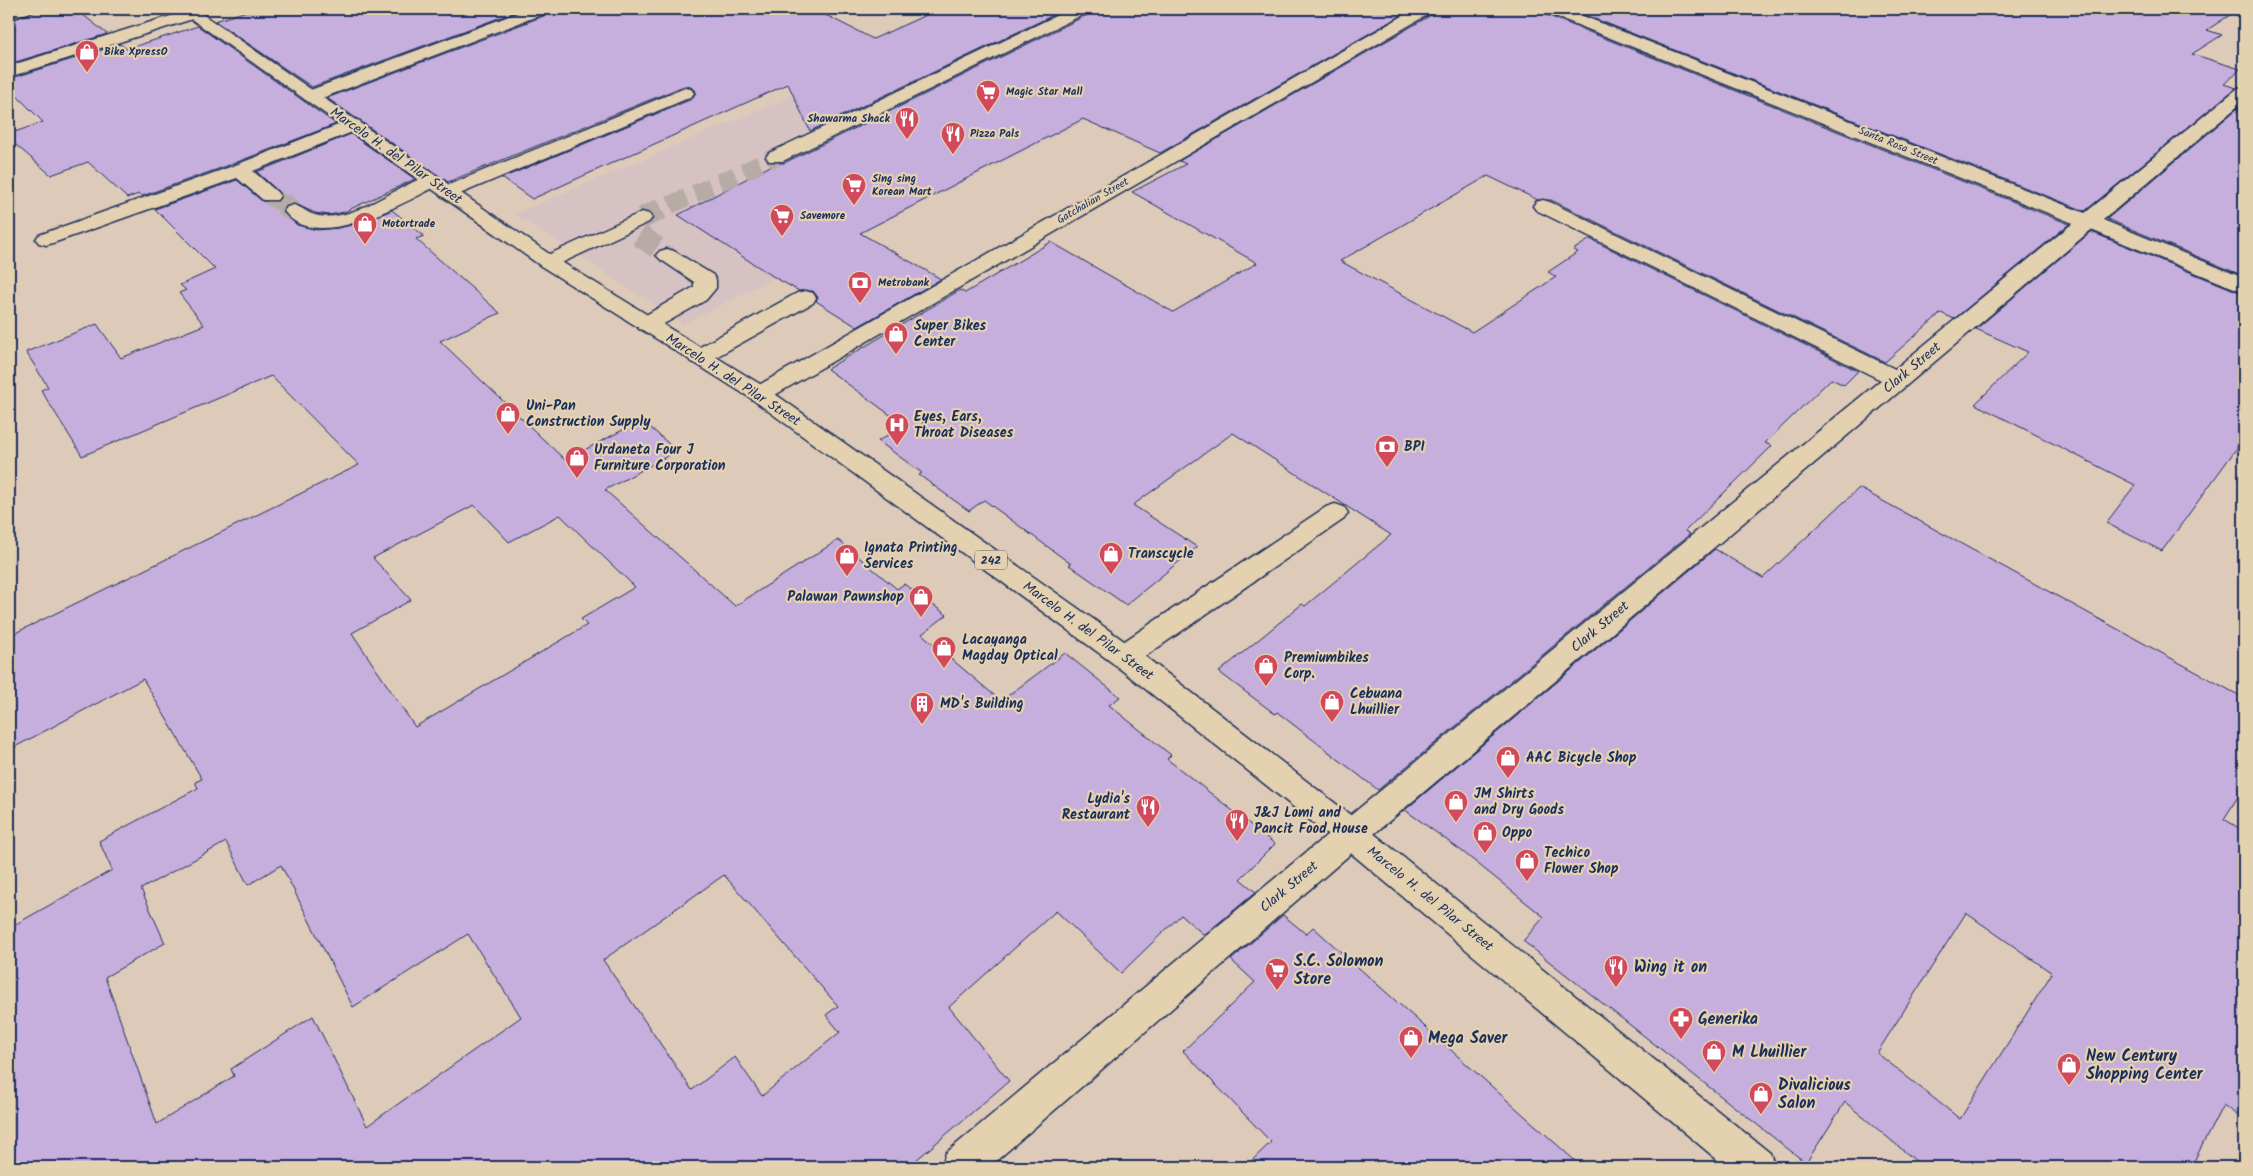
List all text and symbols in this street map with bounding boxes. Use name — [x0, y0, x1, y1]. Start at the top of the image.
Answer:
shop icon: Bike XpressO — [74, 39, 100, 73]
place label: Bike XpressO — [104, 43, 168, 61]
supermarket icon: Magic Star Mall — [975, 79, 1001, 113]
place label: Magic Star Mall — [1006, 83, 1082, 101]
street label: Marcelo H. del Pilar Street — [325, 102, 467, 211]
restaurant icon: Shawarma Shack — [894, 106, 920, 140]
place label: Shawarma Shack — [807, 110, 891, 128]
restaurant icon: Pizza Pals — [940, 121, 966, 155]
street label: Santa Rosa Street — [1856, 122, 1941, 170]
place label: Pizza Pals — [970, 125, 1020, 143]
place label: Sing sing Korean Mart — [872, 170, 933, 201]
supermarket icon: Sing sing Korean Mart — [841, 172, 867, 206]
street label: Gatchalian Street — [1054, 173, 1133, 229]
supermarket icon: Savemore — [769, 203, 795, 237]
place label: Savemore — [800, 207, 846, 225]
shop icon: Motortrade — [352, 211, 378, 245]
place label: Motortrade — [382, 215, 436, 233]
bank icon: Metrobank — [847, 270, 873, 304]
place label: Metrobank — [878, 274, 930, 292]
place label: Super Bikes Center — [914, 315, 986, 353]
shop icon: Super Bikes Center — [883, 321, 909, 355]
street label: Marcelo H. del Pilar Street — [661, 328, 806, 432]
street label: Clark Street — [1878, 336, 1947, 399]
place label: Uni-Pan Construction Supply — [526, 395, 651, 433]
shop icon: Uni-Pan Construction Supply — [495, 401, 521, 435]
place label: Eyes, Ears, Throat Diseases — [914, 406, 1014, 444]
hospital icon: Eyes, Ears, Throat Diseases — [884, 412, 910, 446]
bank icon: BPI — [1374, 434, 1400, 468]
place label: BPI — [1404, 436, 1425, 458]
place label: Urdaneta Four J Furniture Corporation — [594, 439, 726, 477]
shop icon: Urdaneta Four J Furniture Corporation — [564, 445, 590, 479]
place label: Ignata Printing Services — [864, 537, 958, 575]
shop icon: Transcycle — [1098, 541, 1124, 575]
shop icon: Ignata Printing Services — [834, 543, 860, 577]
place label: Transcycle — [1128, 543, 1194, 565]
road number: 242 — [975, 550, 1007, 570]
street label: Marcelo H. del Pilar Street — [1018, 576, 1159, 687]
shop icon: Palawan Pawnshop — [908, 584, 934, 618]
place label: Palawan Pawnshop — [787, 586, 904, 608]
street label: Clark Street — [1566, 595, 1635, 658]
place label: Lacayanga Magday Optical — [962, 629, 1058, 667]
shop icon: Lacayanga Magday Optical — [931, 635, 957, 669]
place label: Premiumbikes Corp. — [1284, 647, 1369, 685]
shop icon: Premiumbikes Corp. — [1253, 653, 1279, 687]
place label: Cebuana Lhuillier — [1350, 683, 1402, 721]
shop icon: Cebuana Lhuillier — [1319, 689, 1345, 723]
building icon: MD's Building — [909, 691, 935, 725]
place label: MD's Building — [940, 693, 1024, 715]
shop icon: AAC Bicycle Shop — [1495, 745, 1521, 779]
place label: AAC Bicycle Shop — [1526, 747, 1637, 769]
place label: JM Shirts and Dry Goods — [1474, 783, 1565, 821]
place label: Lydia's Restaurant — [1062, 788, 1131, 826]
shop icon: JM Shirts and Dry Goods — [1443, 789, 1469, 823]
restaurant icon: Lydia's Restaurant — [1135, 794, 1161, 828]
place label: J&J Lomi and Pancit Food House — [1254, 802, 1368, 840]
restaurant icon: J&J Lomi and Pancit Food House — [1224, 808, 1250, 842]
shop icon: Oppo — [1472, 820, 1498, 854]
place label: Oppo — [1502, 822, 1533, 844]
street label: Marcelo H. del Pilar Street — [1362, 841, 1499, 957]
place label: Techico Flower Shop — [1544, 842, 1619, 880]
shop icon: Techico Flower Shop — [1514, 848, 1540, 882]
street label: Clark Street — [1255, 855, 1324, 918]
place label: S.C. Solomon Store — [1294, 949, 1384, 992]
restaurant icon: Wing it on — [1603, 954, 1629, 988]
place label: Wing it on — [1634, 955, 1707, 980]
supermarket icon: S.C. Solomon Store — [1264, 957, 1290, 991]
pharmacy icon: Generika — [1668, 1006, 1694, 1040]
place label: Generika — [1698, 1007, 1758, 1032]
shop icon: Mega Saver — [1398, 1025, 1424, 1059]
place label: Mega Saver — [1428, 1026, 1508, 1051]
shop icon: M Lhuillier — [1701, 1039, 1727, 1073]
place label: M Lhuillier — [1732, 1040, 1807, 1065]
place label: New Century Shopping Center — [2086, 1044, 2204, 1087]
shop icon: New Century Shopping Center — [2056, 1052, 2082, 1086]
place label: Divalicious Salon — [1778, 1073, 1851, 1116]
shop icon: Divalicious Salon — [1748, 1081, 1774, 1115]

